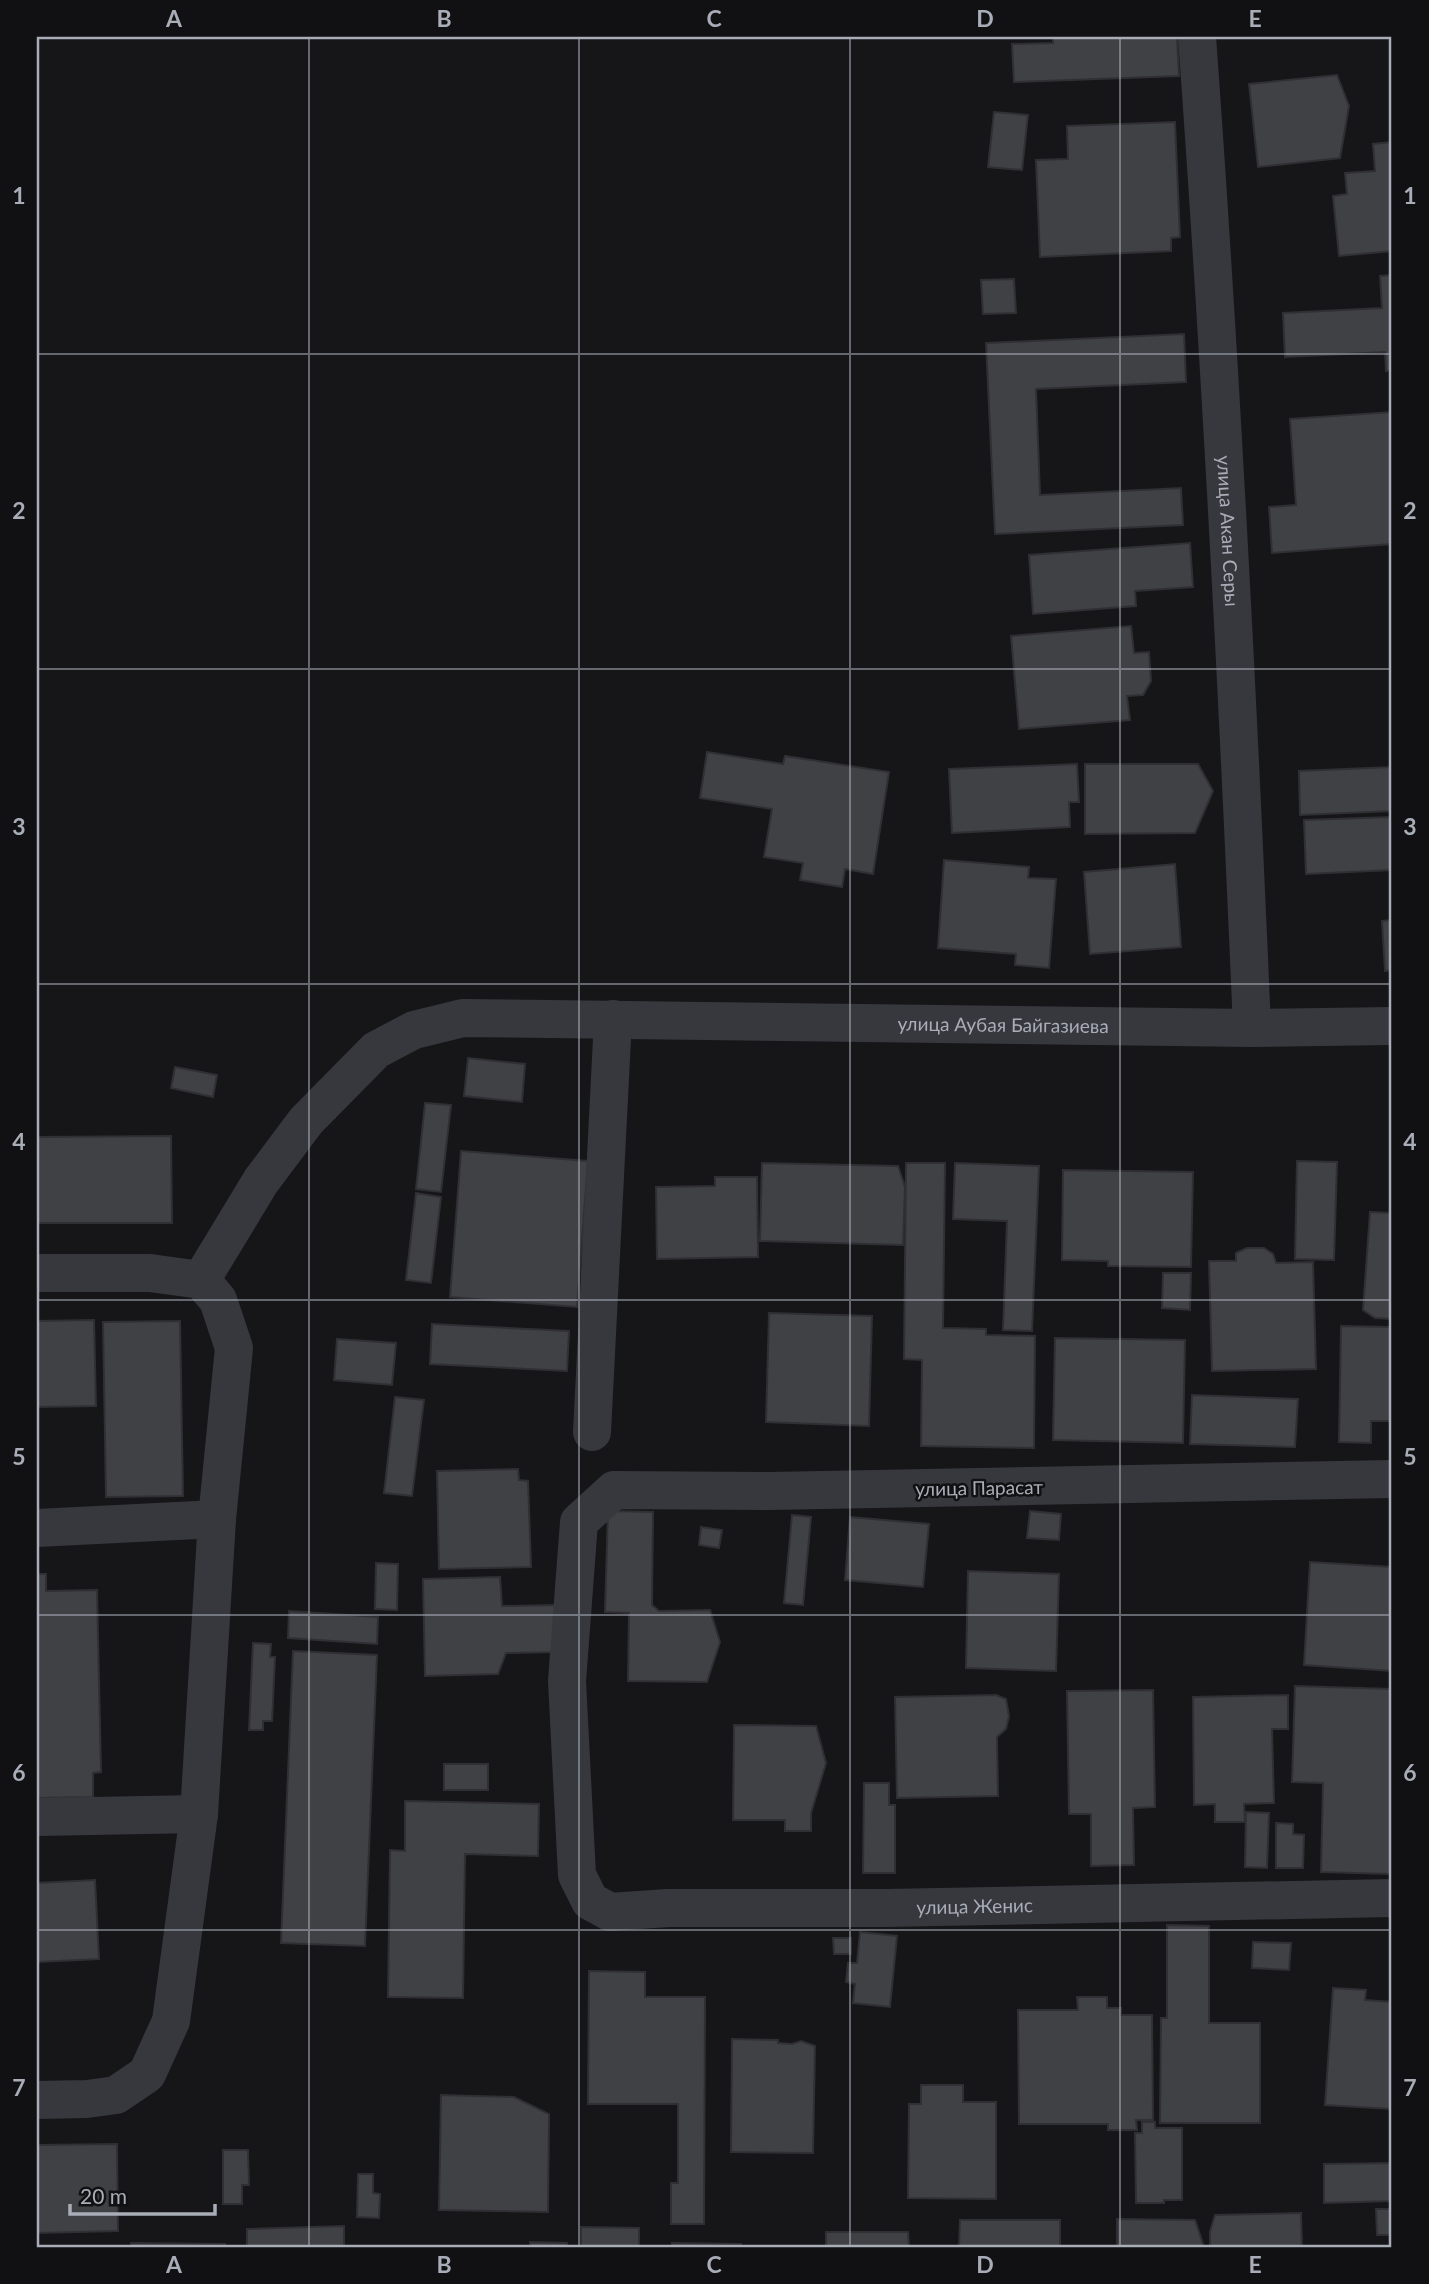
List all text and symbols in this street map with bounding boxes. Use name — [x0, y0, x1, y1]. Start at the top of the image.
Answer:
text: A — [165, 4, 183, 32]
text: B — [436, 4, 452, 32]
text: C — [706, 4, 722, 32]
text: D — [976, 4, 994, 32]
text: E — [1248, 4, 1262, 32]
text: 1 — [12, 181, 26, 209]
text: 1 — [1403, 181, 1417, 209]
street label: улица Акан Серы — [1213, 455, 1244, 607]
text: 2 — [12, 496, 26, 524]
text: 2 — [1403, 496, 1417, 524]
text: 3 — [12, 812, 26, 840]
text: 3 — [1403, 812, 1417, 840]
street label: улица Аубая Байгазиева — [897, 1012, 1109, 1037]
text: 4 — [12, 1127, 26, 1155]
text: 4 — [1403, 1127, 1417, 1155]
text: 5 — [12, 1442, 26, 1470]
text: 5 — [1403, 1442, 1417, 1470]
street label: улица Парасат — [915, 1475, 1044, 1500]
text: 6 — [12, 1758, 26, 1786]
text: 6 — [1403, 1758, 1417, 1786]
street label: улица Женис — [916, 1893, 1033, 1918]
text: 7 — [12, 2073, 26, 2101]
text: 7 — [1403, 2073, 1417, 2101]
scale bar — [70, 2172, 215, 2216]
text: 20 m — [80, 2183, 127, 2208]
text: A — [165, 2250, 183, 2278]
text: B — [436, 2250, 452, 2278]
text: C — [706, 2250, 722, 2278]
text: D — [976, 2250, 994, 2278]
text: E — [1248, 2250, 1262, 2278]

